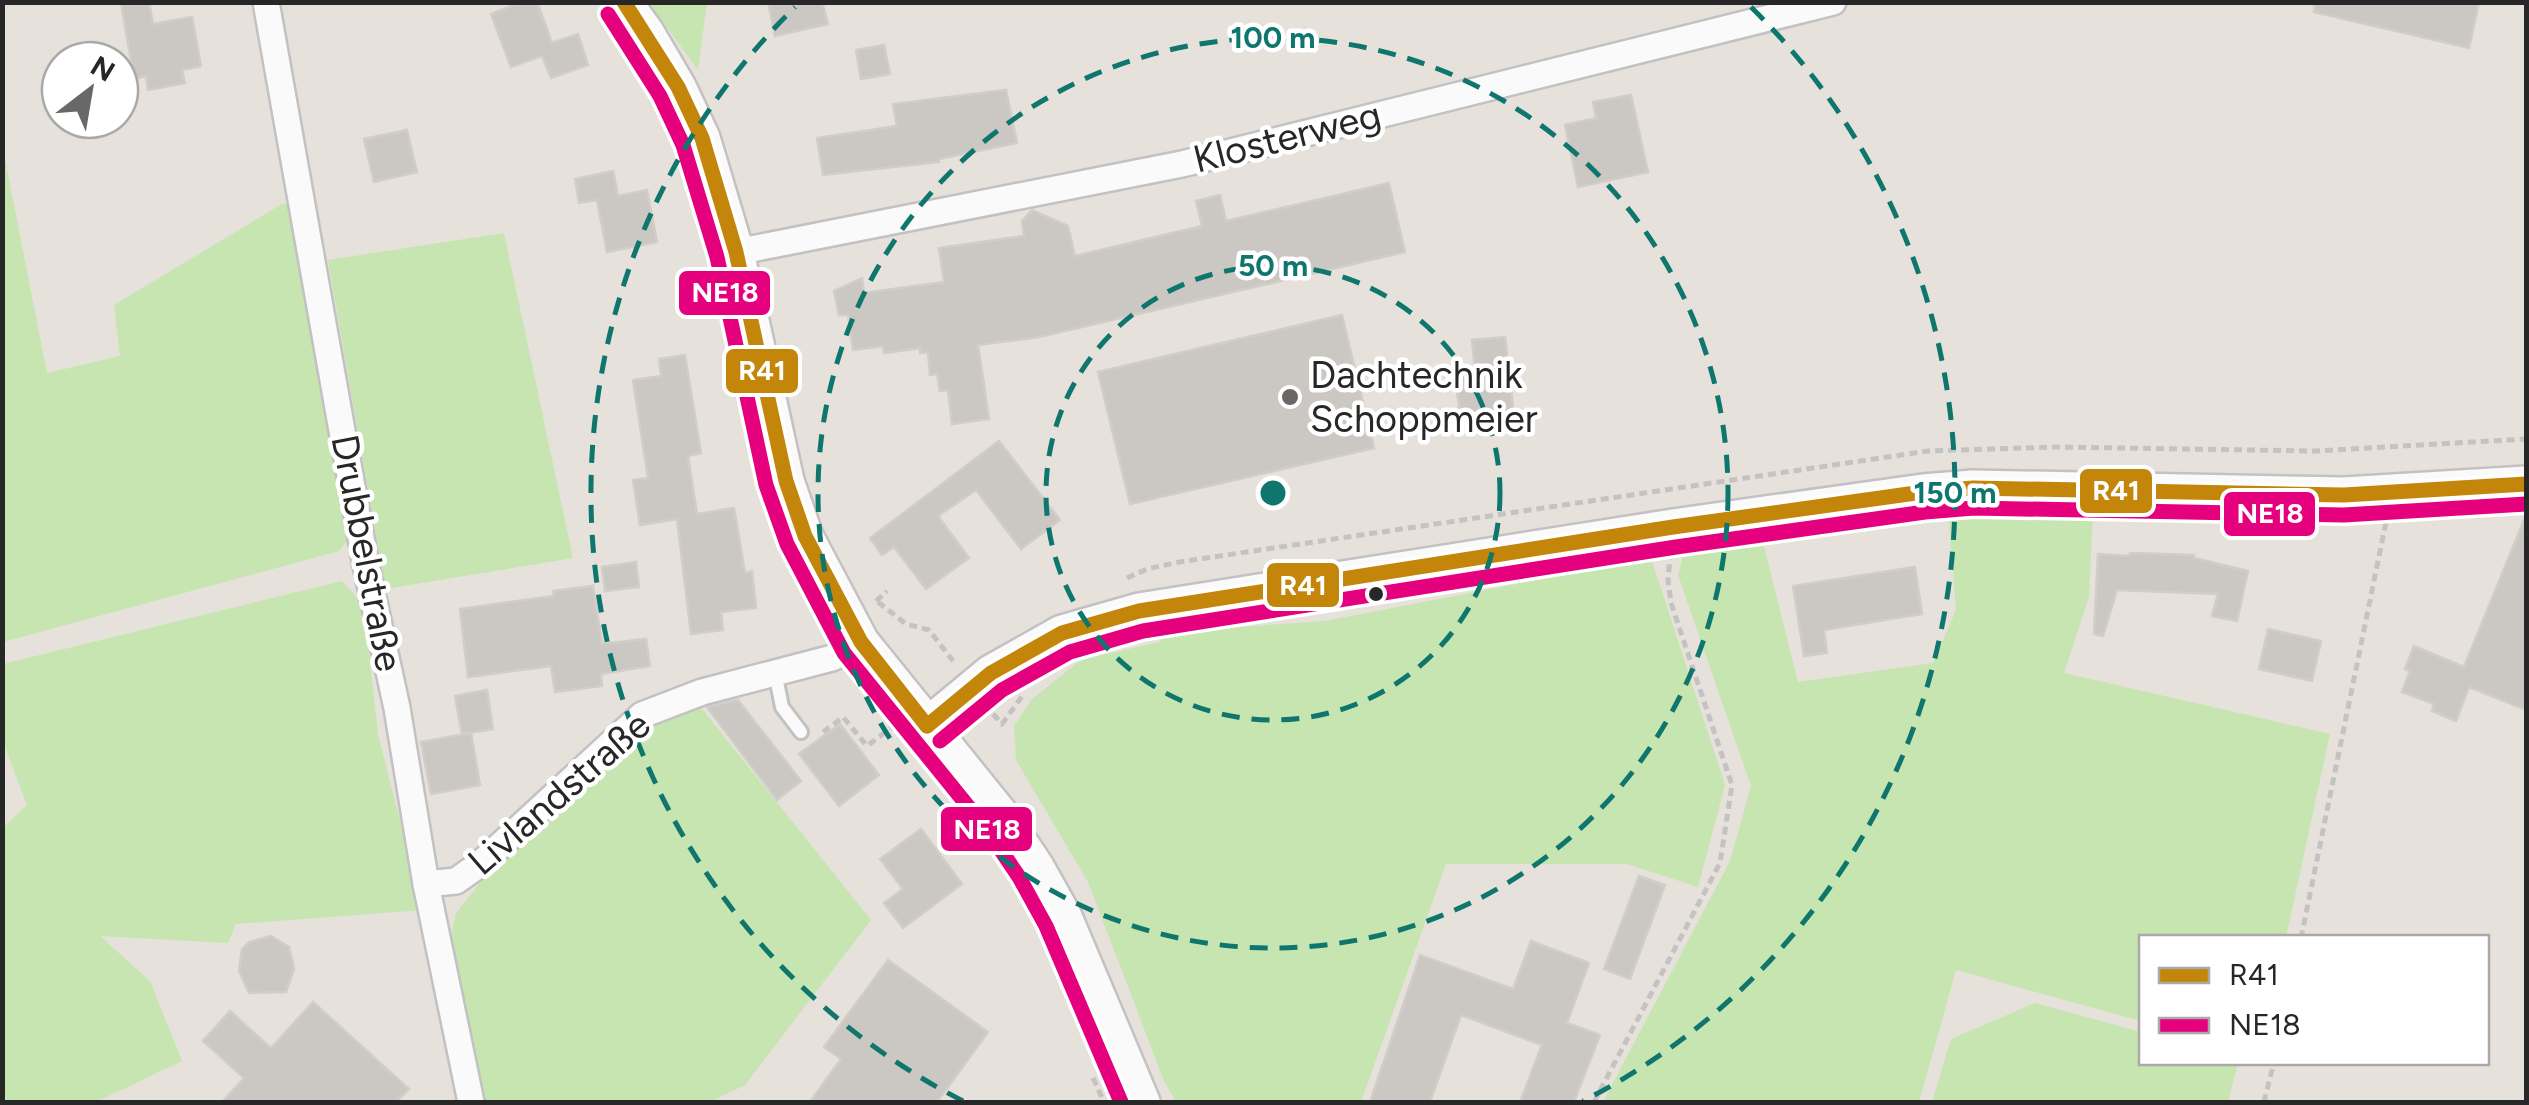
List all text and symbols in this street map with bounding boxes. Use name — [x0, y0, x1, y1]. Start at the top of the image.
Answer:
text: 100 m — [1231, 19, 1315, 56]
north arrow — [40, 40, 140, 140]
text: N — [85, 48, 121, 89]
street label: Klosterweg — [1188, 92, 1386, 182]
text: 50 m — [1238, 247, 1308, 284]
line badge: NE18 — [677, 269, 772, 317]
text: NE18 — [691, 275, 759, 309]
line badge: R41 — [724, 347, 800, 395]
place label: Dachtechnik Schoppmeier — [1310, 352, 1538, 442]
text: R41 — [738, 353, 786, 387]
marker: Dachtechnik Schoppmeier — [1279, 386, 1301, 408]
street label: Drubbelstraße — [321, 431, 413, 675]
line badge: R41 — [2078, 467, 2154, 515]
text: R41 — [2092, 473, 2140, 507]
text: 150 m — [1914, 474, 1996, 511]
centre of rings — [1255, 475, 1291, 511]
line badge: NE18 — [2222, 490, 2317, 538]
text: NE18 — [2236, 496, 2304, 530]
line badge: R41 — [1265, 561, 1341, 609]
text: R41 — [1279, 568, 1327, 602]
unlabelled marker — [1366, 584, 1386, 604]
street label: Livlandstraße — [459, 701, 659, 885]
line badge: NE18 — [939, 805, 1034, 853]
text: NE18 — [953, 812, 1021, 846]
legend — [2139, 935, 2489, 1065]
text: R41 — [2229, 956, 2279, 993]
text: NE18 — [2229, 1006, 2301, 1043]

